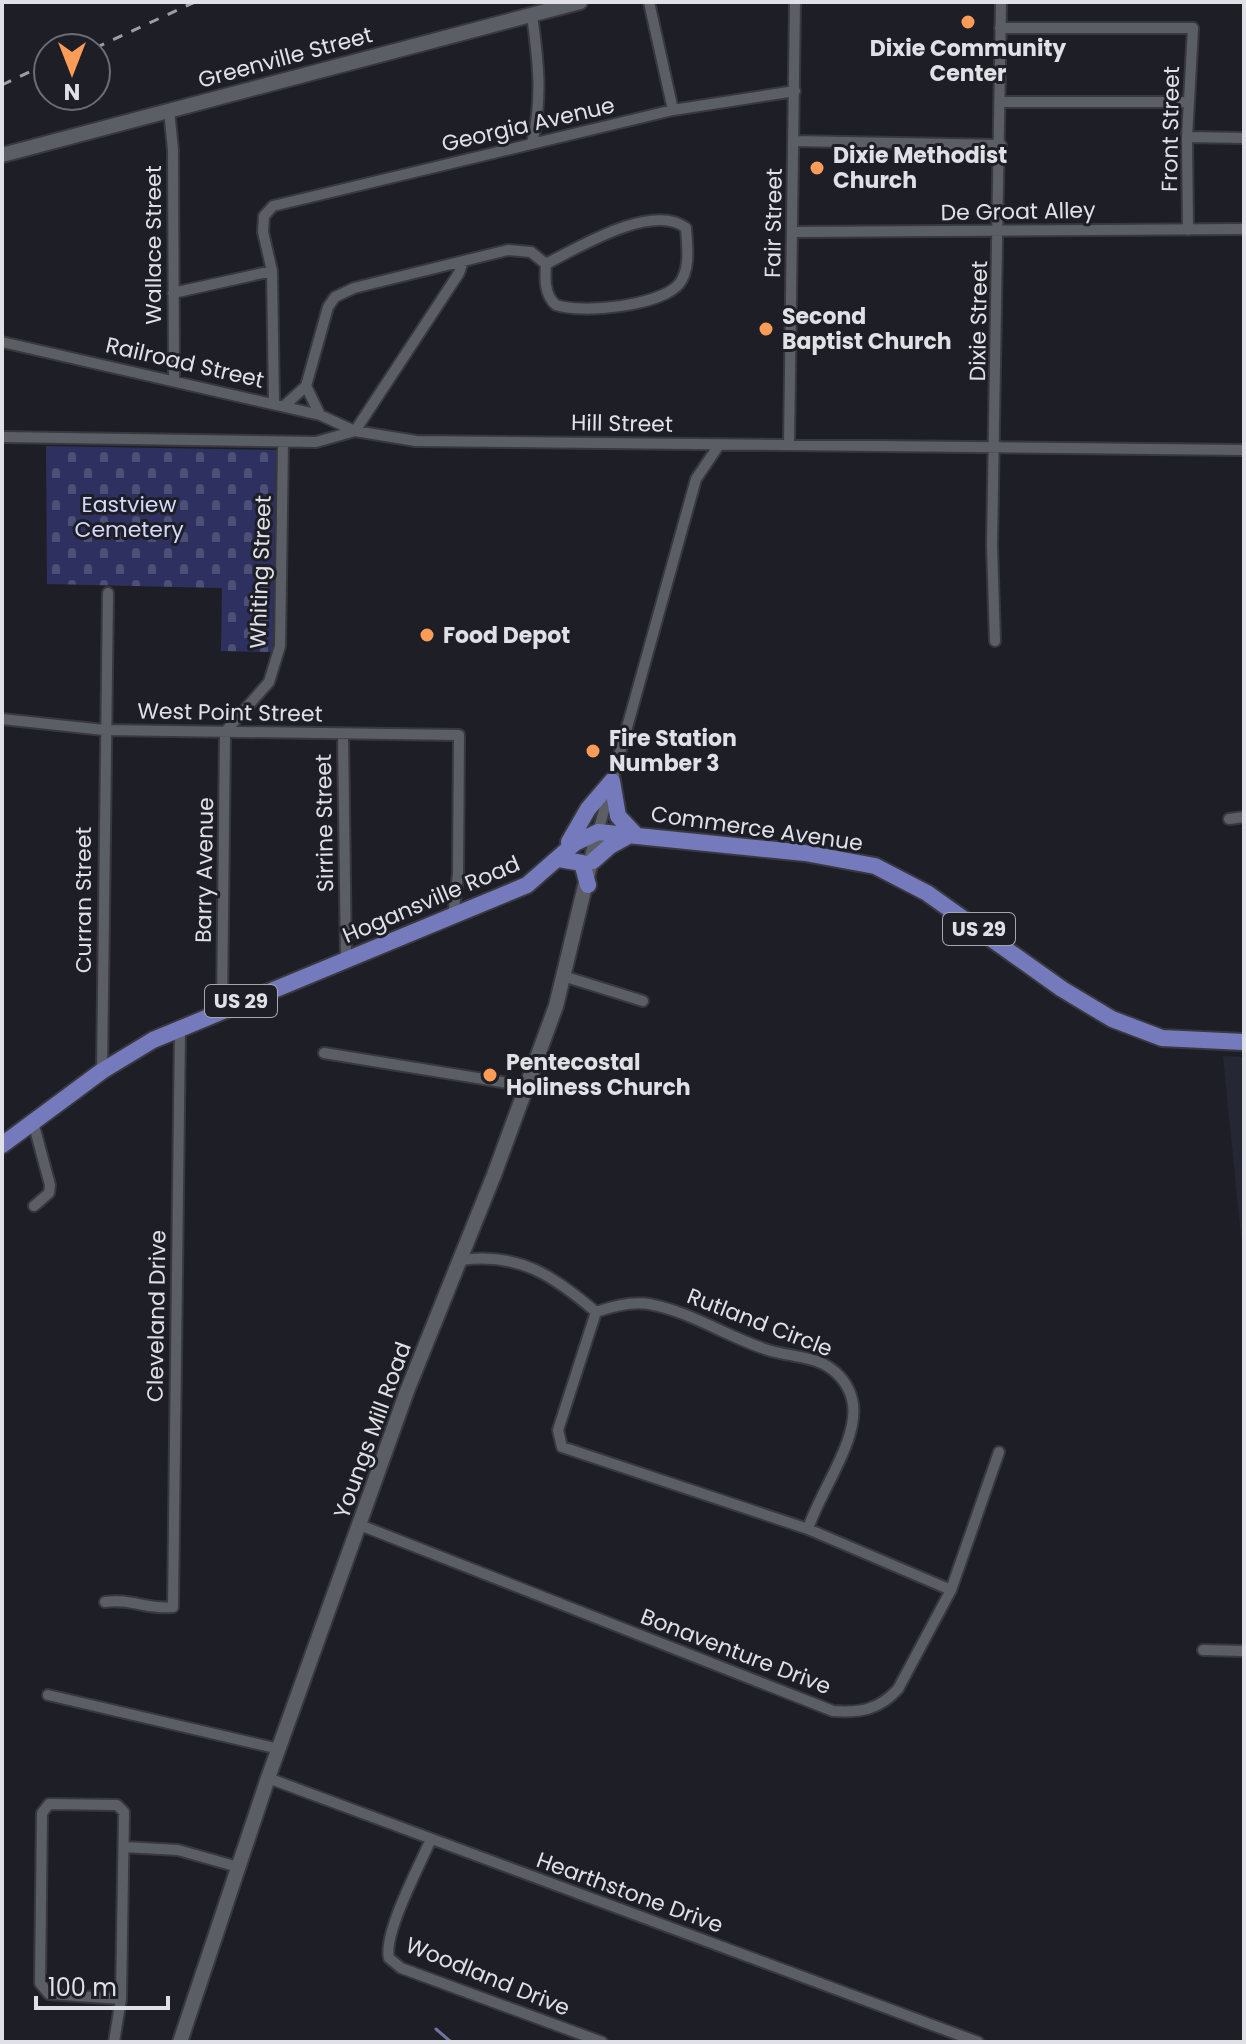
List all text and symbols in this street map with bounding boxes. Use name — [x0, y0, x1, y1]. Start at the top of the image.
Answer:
marker: Dixie Community Center — [959, 13, 977, 31]
street label: Greenville Street — [195, 19, 376, 96]
north arrow — [32, 32, 112, 112]
place label: Dixie Community Center — [870, 33, 1066, 89]
street label: Front Street — [1154, 66, 1187, 192]
text: N — [64, 76, 80, 107]
street label: Georgia Avenue — [439, 90, 618, 159]
place label: Dixie Methodist Church — [833, 140, 1007, 196]
marker: Dixie Methodist Church — [808, 159, 826, 177]
street label: Wallace Street — [138, 165, 169, 325]
street label: Fair Street — [757, 168, 790, 278]
street label: De Groat Alley — [940, 195, 1096, 228]
street label: Dixie Street — [962, 260, 995, 382]
place label: Second Baptist Church — [782, 301, 952, 357]
marker: Second Baptist Church — [757, 320, 775, 338]
street label: Railroad Street — [103, 329, 267, 396]
street label: Hill Street — [571, 407, 673, 440]
park label: Eastview Cemetery — [74, 489, 184, 545]
street label: Whiting Street — [242, 495, 279, 649]
place label: Food Depot — [443, 620, 570, 651]
marker: Food Depot — [418, 626, 436, 644]
street label: West Point Street — [137, 695, 323, 730]
place label: Fire Station Number 3 — [609, 723, 737, 779]
marker: Fire Station Number 3 — [584, 742, 602, 760]
street label: Sirrine Street — [308, 754, 341, 892]
street label: Barry Avenue — [188, 797, 221, 943]
street label: Commerce Avenue — [649, 798, 865, 859]
street label: Curran Street — [68, 827, 99, 973]
street label: Hogansville Road — [338, 848, 525, 951]
road number: US 29 — [943, 913, 1015, 945]
road number: US 29 — [205, 985, 277, 1017]
place label: Pentecostal Holiness Church — [506, 1047, 691, 1103]
marker: Pentecostal Holiness Church — [481, 1066, 499, 1084]
street label: Cleveland Drive — [139, 1230, 174, 1402]
street label: Rutland Circle — [683, 1280, 837, 1364]
street label: Youngs Mill Road — [326, 1338, 419, 1523]
street label: Bonaventure Drive — [636, 1601, 835, 1702]
street label: Hearthstone Drive — [532, 1844, 727, 1941]
street label: Woodland Drive — [401, 1929, 575, 2024]
scale bar — [36, 1960, 168, 2010]
text: 100 m — [48, 1971, 117, 2004]

